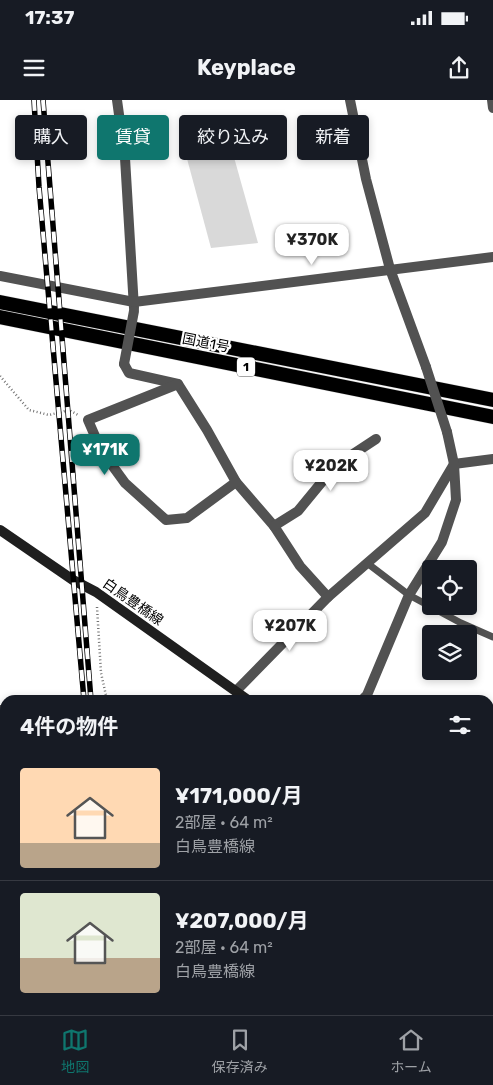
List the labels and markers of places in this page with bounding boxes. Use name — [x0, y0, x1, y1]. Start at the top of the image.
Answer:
pin: ¥370K — [277, 224, 347, 266]
pin: ¥171K — [70, 434, 140, 476]
pin: ¥202K — [296, 450, 366, 492]
pin: ¥207K — [255, 610, 325, 652]

